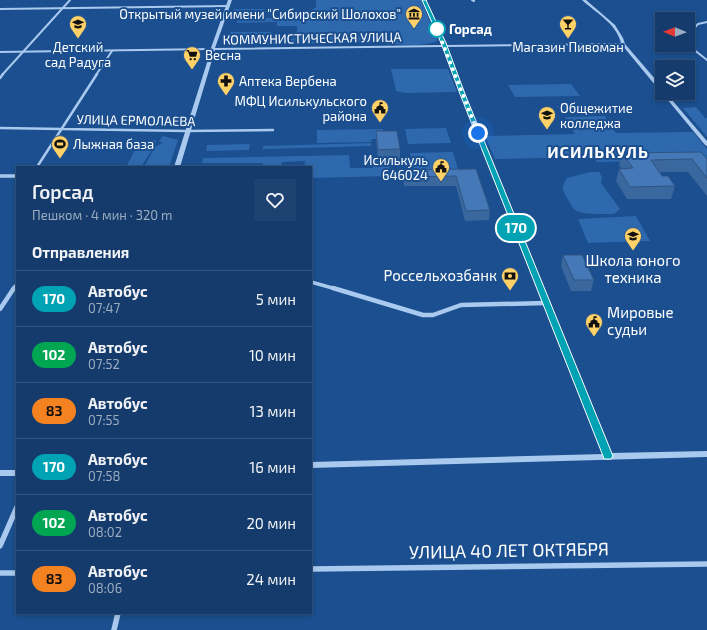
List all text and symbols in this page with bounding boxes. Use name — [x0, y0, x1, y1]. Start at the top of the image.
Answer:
museum icon: Открытый музей имени "Сибирский Шолохов" — [404, 4, 424, 29]
place label: Открытый музей имени "Сибирский Шолохов" — [119, 6, 401, 22]
north arrow — [655, 12, 695, 52]
map controls — [655, 12, 695, 100]
school or university icon: Детский сад Радуга — [68, 14, 88, 39]
bar icon: Магазин Пивоман — [558, 14, 578, 39]
marker: Горсад — [428, 20, 446, 38]
place label: Горсад — [449, 21, 492, 37]
street label: КОММУНИСТИЧЕСКАЯ УЛИЦА — [222, 28, 402, 48]
place label: Детский сад Радуга — [45, 39, 111, 70]
place label: Магазин Пивоман — [512, 39, 624, 55]
supermarket icon: Весна — [182, 45, 202, 70]
place label: Весна — [205, 47, 241, 63]
button: layers — [655, 60, 695, 100]
pharmacy icon: Аптека Вербена — [216, 71, 236, 96]
place label: Аптека Вербена — [239, 73, 337, 89]
place label: МФЦ Исилькульского района — [235, 93, 367, 124]
public building icon: МФЦ Исилькульского района — [370, 98, 390, 123]
place label: Общежитие колледжа — [560, 100, 633, 131]
school or university icon: Общежитие колледжа — [537, 105, 557, 130]
street label: УЛИЦА ЕРМОЛАЕВА — [76, 111, 196, 129]
your location — [468, 123, 488, 143]
sports icon: Лыжная база — [50, 134, 70, 159]
place label: Лыжная база — [73, 136, 154, 152]
district label: ИСИЛЬКУЛЬ — [547, 142, 649, 161]
place label: Исилькуль 646024 — [364, 152, 428, 183]
public building icon: Исилькуль 646024 — [431, 157, 451, 182]
button: heart — [254, 179, 296, 221]
text: Горсад — [32, 180, 94, 203]
text: Пешком · 4 мин · 320 m — [32, 207, 172, 223]
line badge: 170 — [493, 215, 539, 241]
text: 170 — [505, 219, 527, 236]
school or university icon: Школа юного техника — [623, 226, 643, 251]
text: Отправления — [32, 243, 129, 261]
place label: Школа юного техника — [586, 251, 681, 286]
place label: Россельхозбанк — [383, 266, 497, 284]
bank icon: Россельхозбанк — [500, 266, 520, 291]
text: Автобус — [88, 282, 148, 300]
text: 170 — [43, 290, 65, 307]
text: 5 мин — [256, 290, 296, 308]
text: 07:47 — [88, 300, 120, 316]
place label: Мировые судьи — [607, 303, 674, 339]
public building icon: Мировые судьи — [584, 312, 604, 337]
text: Автобус — [88, 338, 148, 356]
text: 102 — [42, 346, 66, 363]
text: 10 мин — [249, 346, 296, 364]
text: 07:52 — [88, 356, 120, 372]
text: Автобус — [88, 394, 148, 412]
text: 83 — [46, 402, 62, 419]
text: 13 мин — [250, 402, 296, 420]
text: 07:55 — [88, 412, 120, 428]
text: Автобус — [88, 450, 148, 468]
text: 170 — [43, 458, 65, 475]
text: 16 мин — [249, 458, 296, 476]
text: 07:58 — [88, 468, 120, 484]
text: Автобус — [88, 506, 148, 524]
text: 102 — [42, 514, 66, 531]
text: 20 мин — [246, 514, 296, 532]
text: 08:02 — [88, 524, 122, 540]
street label: УЛИЦА 40 ЛЕТ ОКТЯБРЯ — [409, 537, 609, 563]
text: Автобус — [88, 562, 148, 580]
text: 83 — [46, 570, 62, 587]
text: 24 мин — [246, 570, 296, 588]
text: 08:06 — [88, 580, 122, 596]

